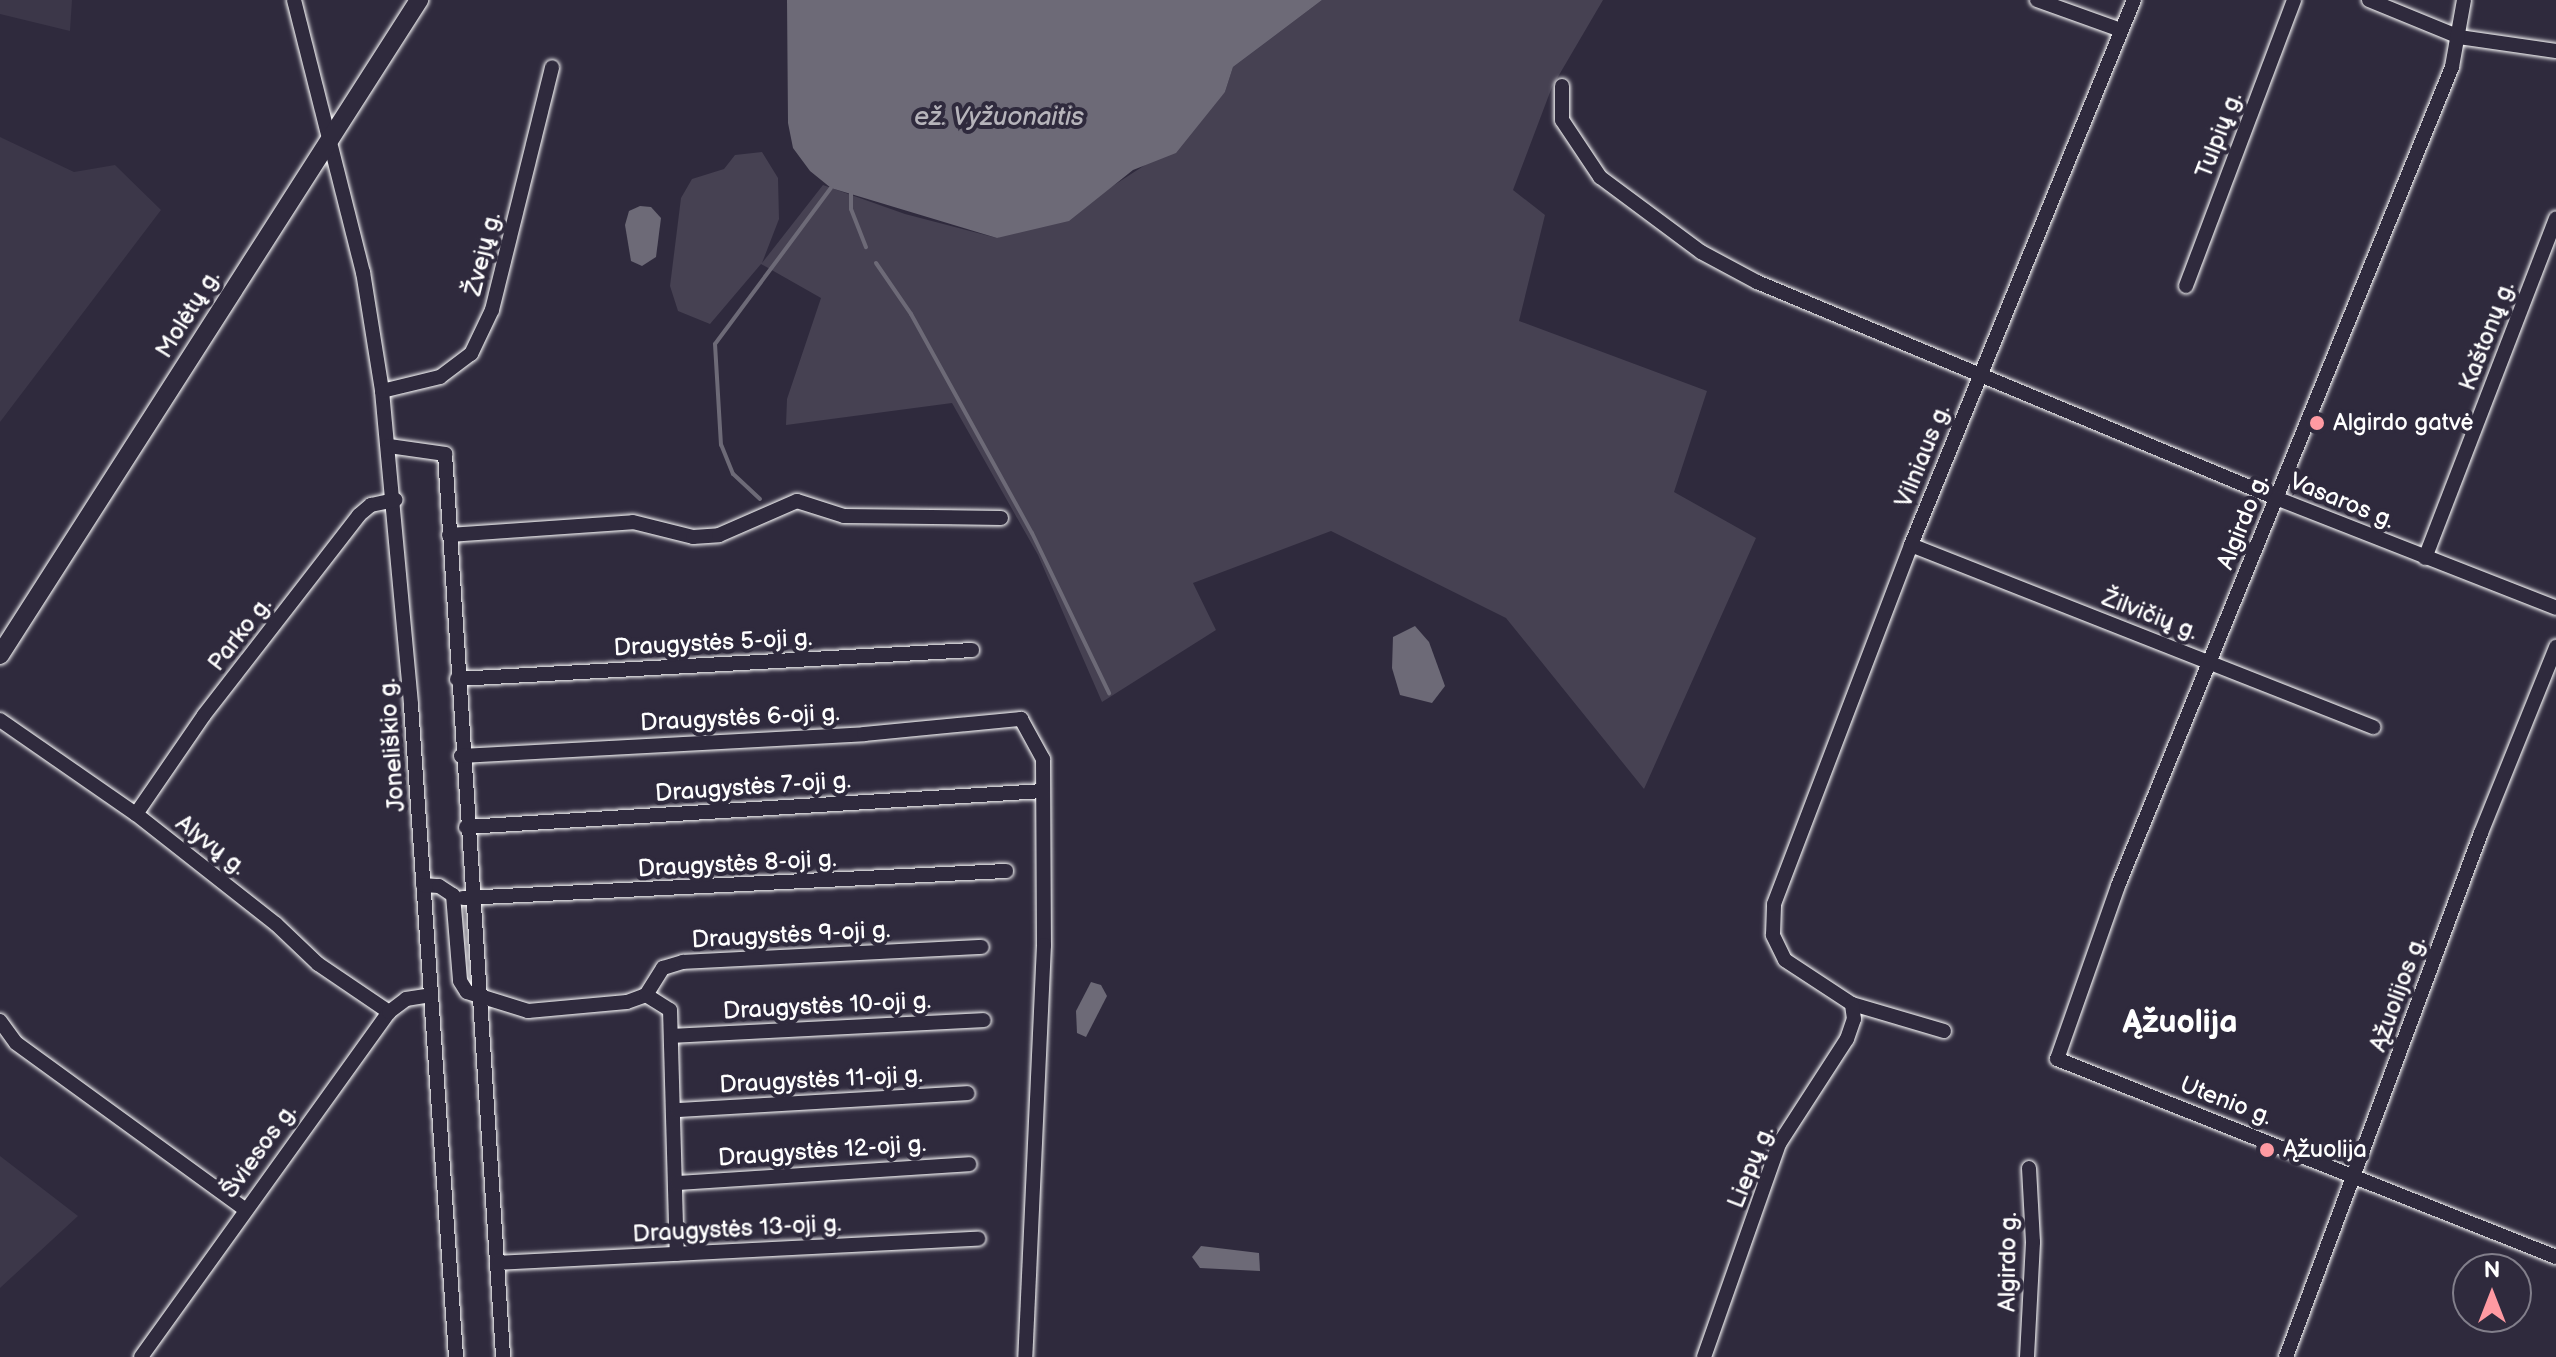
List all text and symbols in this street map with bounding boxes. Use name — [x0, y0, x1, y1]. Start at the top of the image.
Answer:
street label: Tulpių g. — [2189, 88, 2249, 182]
water label: ež. Vyžuonaitis — [914, 102, 1084, 134]
street label: Žvejų g. — [459, 209, 507, 299]
street label: Molėtų g. — [150, 265, 226, 363]
street label: Kaštonų g. — [2453, 277, 2521, 395]
street label: Vilniaus g. — [1889, 400, 1957, 512]
place label: Algirdo gatvė — [2333, 409, 2473, 437]
marker: Algirdo gatvė — [2308, 414, 2326, 432]
street label: Vasaros g. — [2285, 467, 2399, 535]
street label: Algirdo g. — [2211, 470, 2275, 574]
street label: Žilvičių g. — [2098, 584, 2202, 646]
street label: Parko g. — [202, 591, 278, 677]
street label: Draugystės 5-oji g. — [613, 623, 813, 663]
street label: Joneliškio g. — [373, 677, 411, 813]
street label: Draugystės 6-oji g. — [639, 698, 841, 738]
street label: Draugystės 7-oji g. — [654, 766, 852, 808]
street label: Alyvų g. — [170, 809, 252, 881]
street label: Draugystės 8-oji g. — [637, 844, 837, 884]
street label: Draugystės 9-oji g. — [691, 915, 891, 955]
street label: Ąžuolijos g. — [2364, 932, 2432, 1056]
street label: Draugystės 10-oji g. — [722, 986, 932, 1026]
district label: Ąžuolija — [2122, 1004, 2238, 1042]
street label: Draugystės 11-oji g. — [719, 1060, 923, 1100]
street label: Utenio g. — [2176, 1070, 2276, 1132]
street label: Šviesos g. — [215, 1098, 303, 1204]
street label: Liepų g. — [1721, 1122, 1781, 1212]
street label: Draugystės 12-oji g. — [717, 1129, 927, 1173]
place label: Ąžuolija — [2283, 1136, 2367, 1164]
marker: Ąžuolija — [2258, 1141, 2276, 1159]
street label: Draugystės 13-oji g. — [632, 1209, 842, 1249]
street label: Algirdo g. — [1993, 1212, 2023, 1312]
north arrow — [2452, 1253, 2532, 1333]
text: N — [2484, 1257, 2500, 1284]

